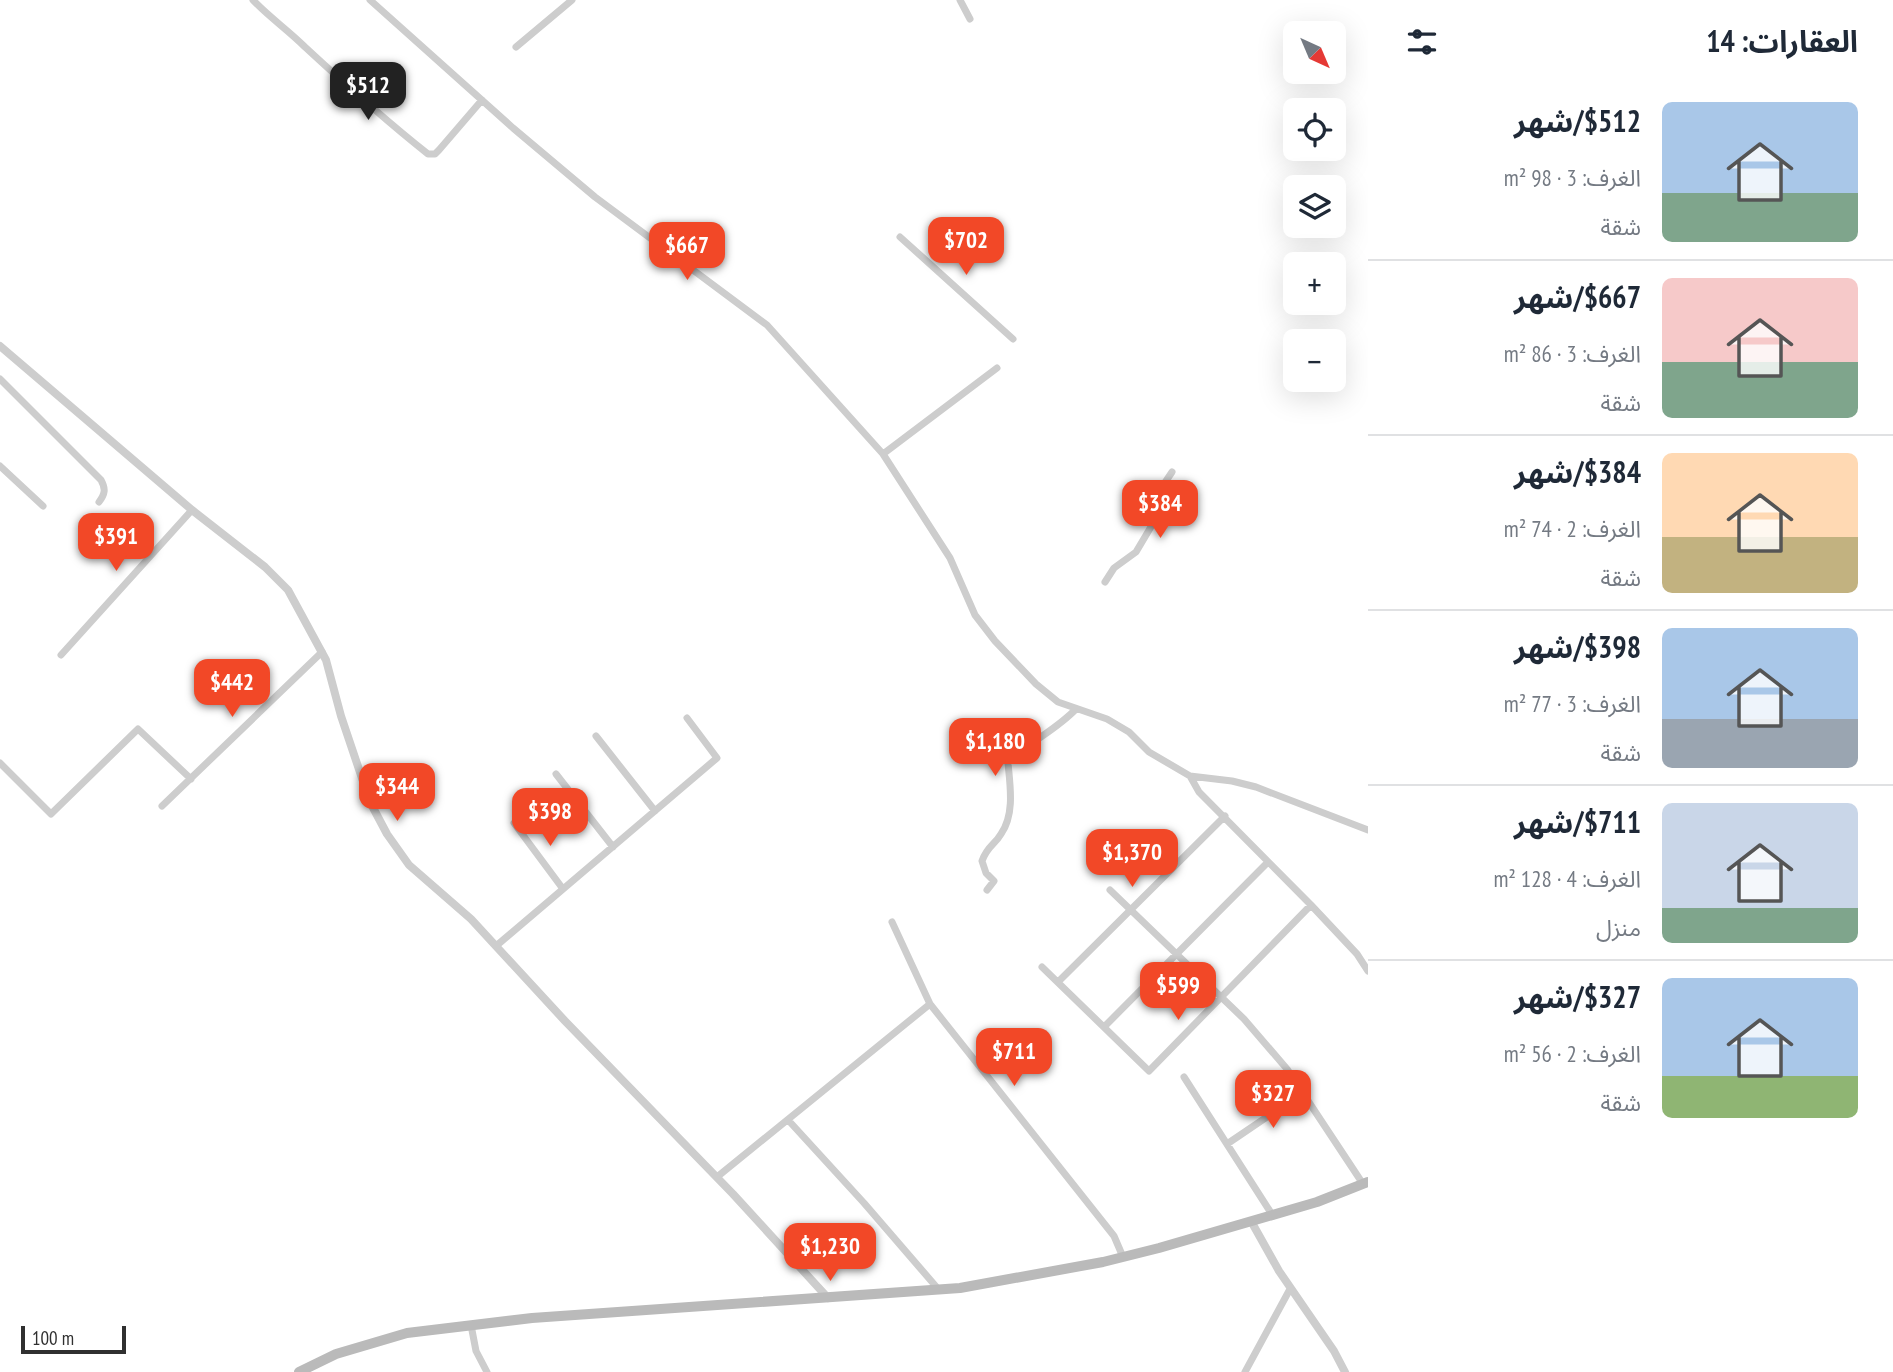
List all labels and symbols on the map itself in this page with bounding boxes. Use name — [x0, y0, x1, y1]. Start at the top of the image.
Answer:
north arrow — [1283, 21, 1346, 84]
pin: $512 — [327, 62, 409, 122]
pin: $702 — [925, 218, 1007, 277]
pin: $667 — [646, 222, 728, 282]
pin: $384 — [1119, 480, 1201, 540]
pin: $391 — [75, 514, 157, 573]
pin: $442 — [191, 660, 273, 719]
pin: $1,180 — [938, 718, 1052, 778]
pin: $344 — [356, 764, 438, 823]
pin: $398 — [509, 788, 591, 848]
pin: $1,370 — [1075, 830, 1189, 889]
pin: $599 — [1137, 962, 1219, 1022]
pin: $711 — [973, 1028, 1055, 1088]
pin: $327 — [1232, 1070, 1314, 1130]
pin: $1,230 — [773, 1224, 887, 1283]
scale bar — [21, 1323, 126, 1355]

